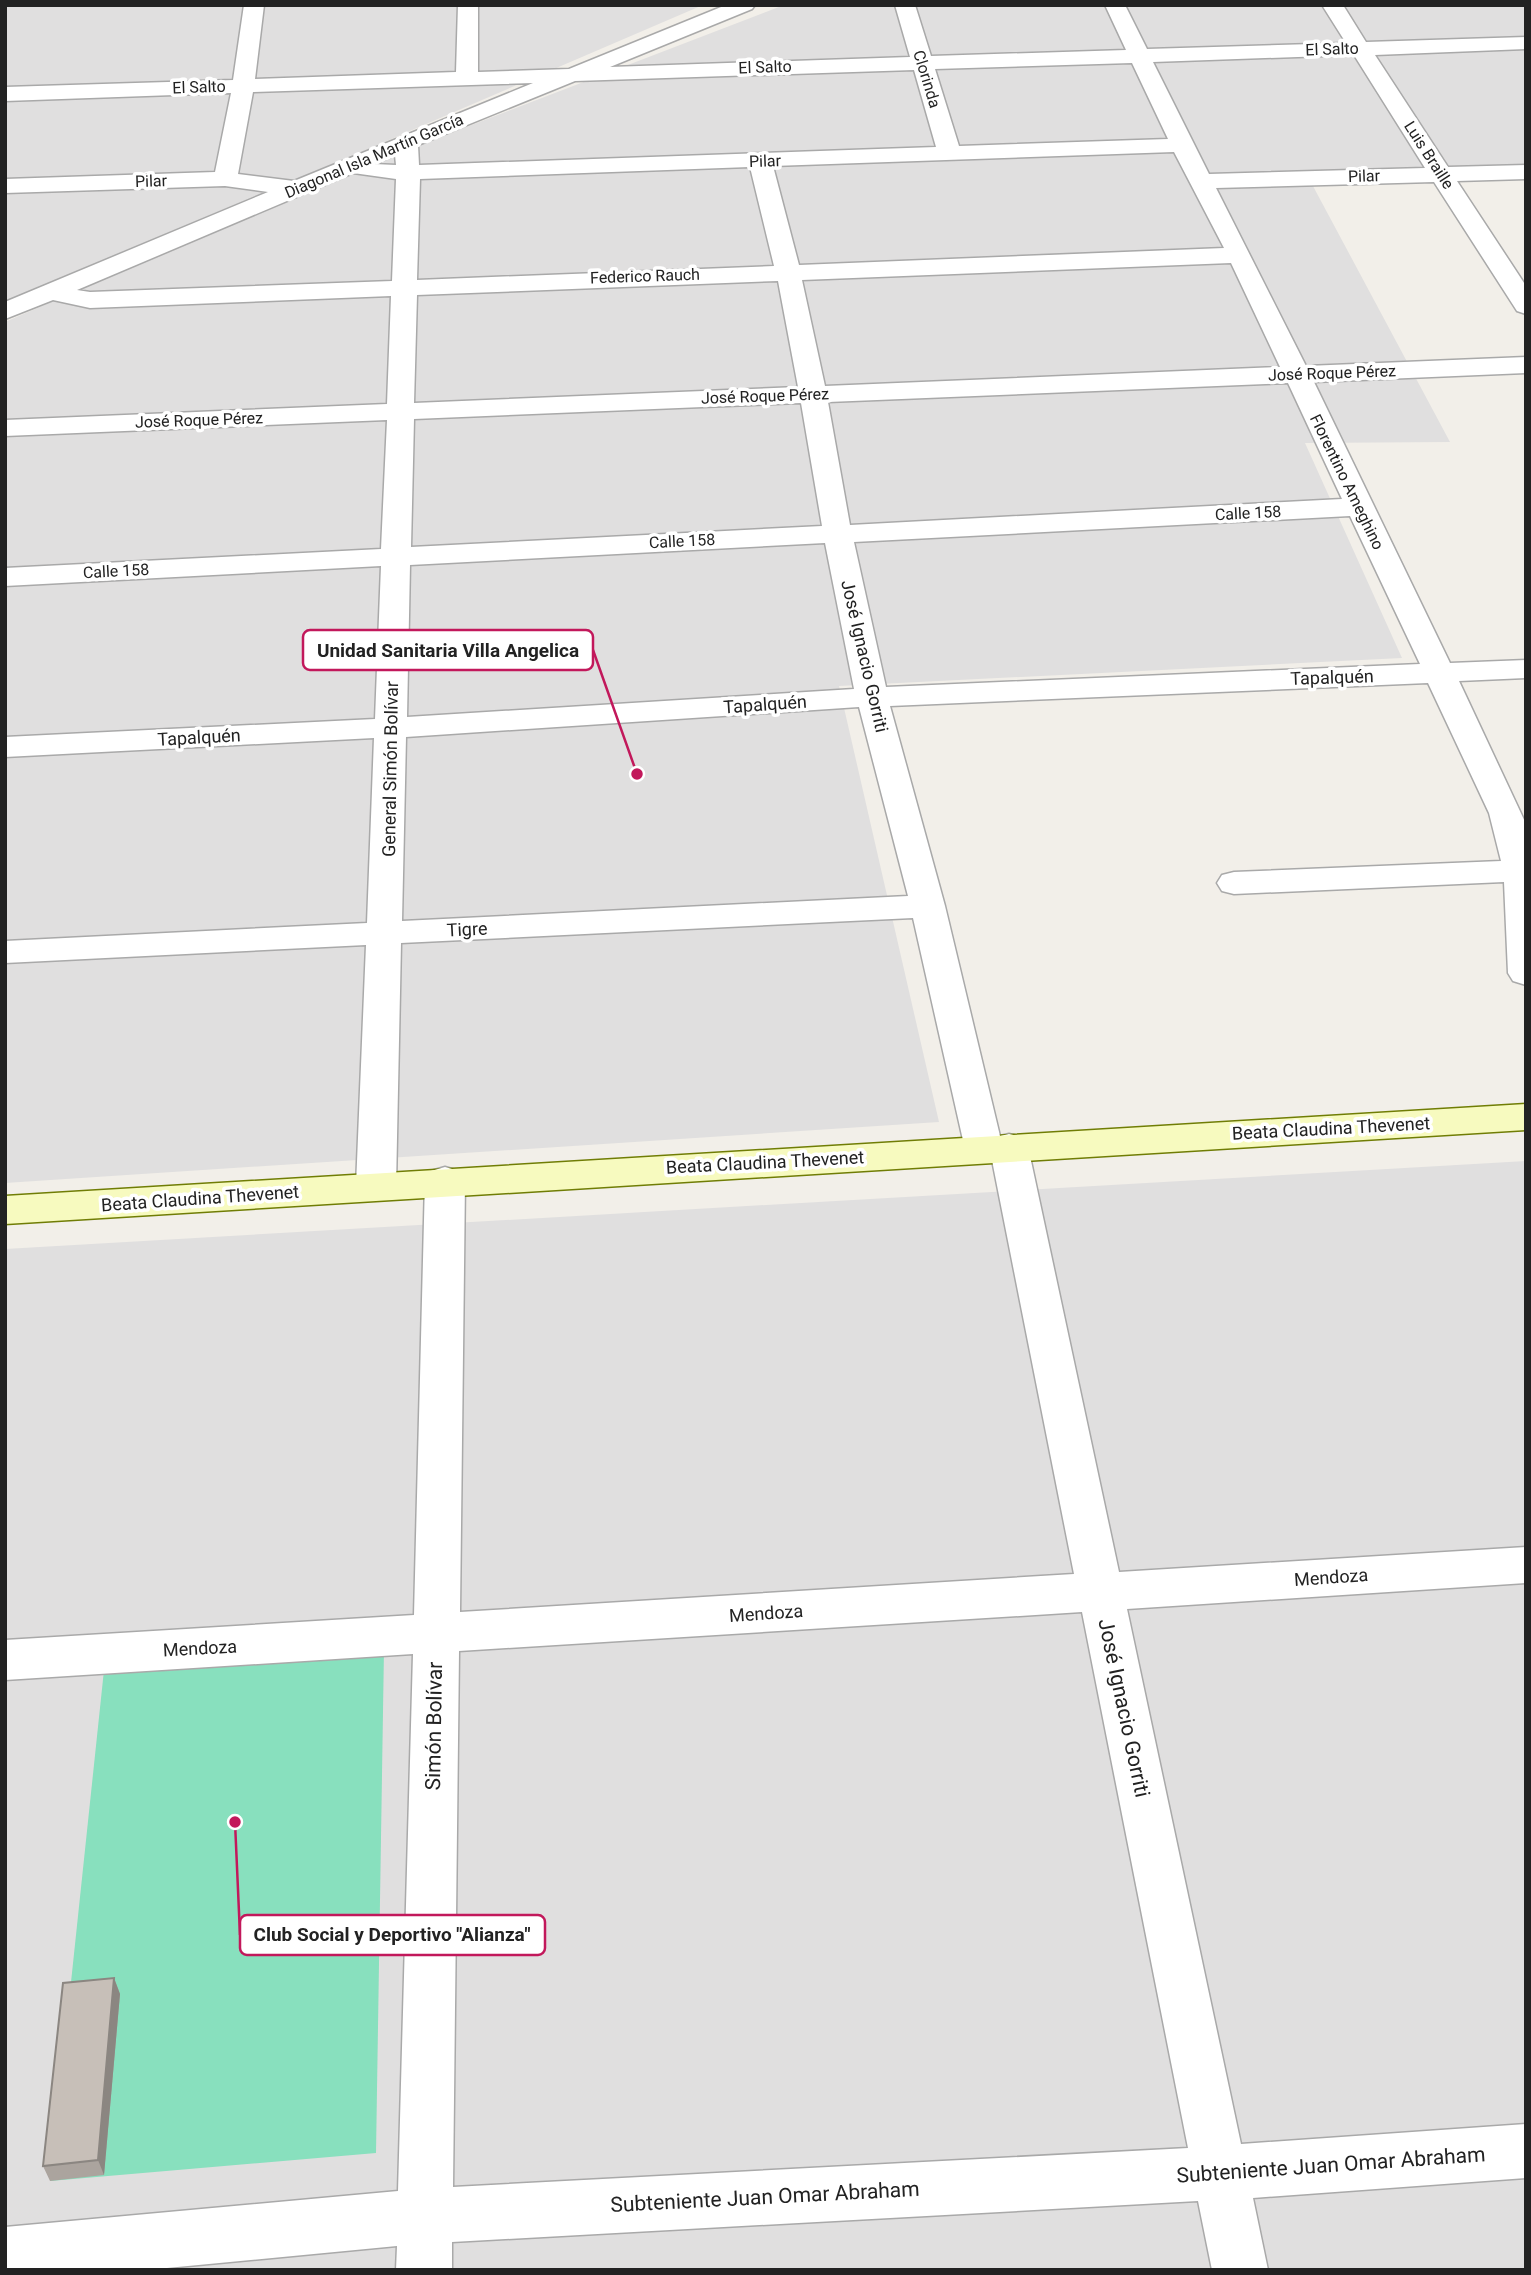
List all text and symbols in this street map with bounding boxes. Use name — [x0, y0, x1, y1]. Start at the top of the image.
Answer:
street label: El Salto — [1305, 39, 1359, 59]
street label: Clorinda — [909, 48, 945, 110]
street label: El Salto — [738, 57, 792, 77]
street label: El Salto — [172, 77, 226, 97]
street label: Diagonal Isla Martín García — [282, 110, 466, 202]
street label: Luis Braille — [1400, 117, 1458, 193]
street label: Pilar — [749, 151, 782, 171]
street label: Pilar — [1348, 166, 1381, 186]
street label: Pilar — [135, 171, 168, 191]
street label: Federico Rauch — [590, 265, 700, 287]
street label: José Roque Pérez — [1268, 361, 1396, 385]
street label: José Roque Pérez — [701, 384, 829, 408]
street label: José Roque Pérez — [135, 408, 263, 432]
street label: Florentino Ameghino — [1306, 411, 1388, 553]
street label: Calle 158 — [1214, 502, 1282, 524]
street label: Calle 158 — [648, 530, 716, 552]
street label: Calle 158 — [82, 560, 150, 582]
street label: José Ignacio Gorriti — [837, 578, 893, 734]
callout: Unidad Sanitaria Villa Angelica — [303, 630, 593, 670]
text: Unidad Sanitaria Villa Angelica — [317, 639, 579, 662]
street label: Tapalquén — [1290, 665, 1374, 689]
street label: General Simón Bolívar — [378, 681, 402, 857]
street label: Tapalquén — [723, 691, 807, 717]
street label: Tapalquén — [157, 724, 241, 750]
street label: Tigre — [446, 917, 488, 941]
street label: Beata Claudina Thevenet — [1231, 1112, 1431, 1144]
street label: Beata Claudina Thevenet — [665, 1146, 865, 1178]
street label: Beata Claudina Thevenet — [100, 1181, 300, 1215]
street label: Mendoza — [1293, 1564, 1369, 1590]
street label: Mendoza — [728, 1600, 804, 1626]
street label: José Ignacio Gorriti — [1093, 1616, 1155, 1800]
street label: Mendoza — [162, 1636, 238, 1660]
street label: Simón Bolívar — [421, 1661, 447, 1791]
callout: Club Social y Deportivo "Alianza" — [240, 1915, 545, 1955]
text: Club Social y Deportivo "Alianza" — [253, 1923, 531, 1946]
street label: Subteniente Juan Omar Abraham — [1176, 2142, 1486, 2188]
street label: Subteniente Juan Omar Abraham — [610, 2177, 920, 2217]

